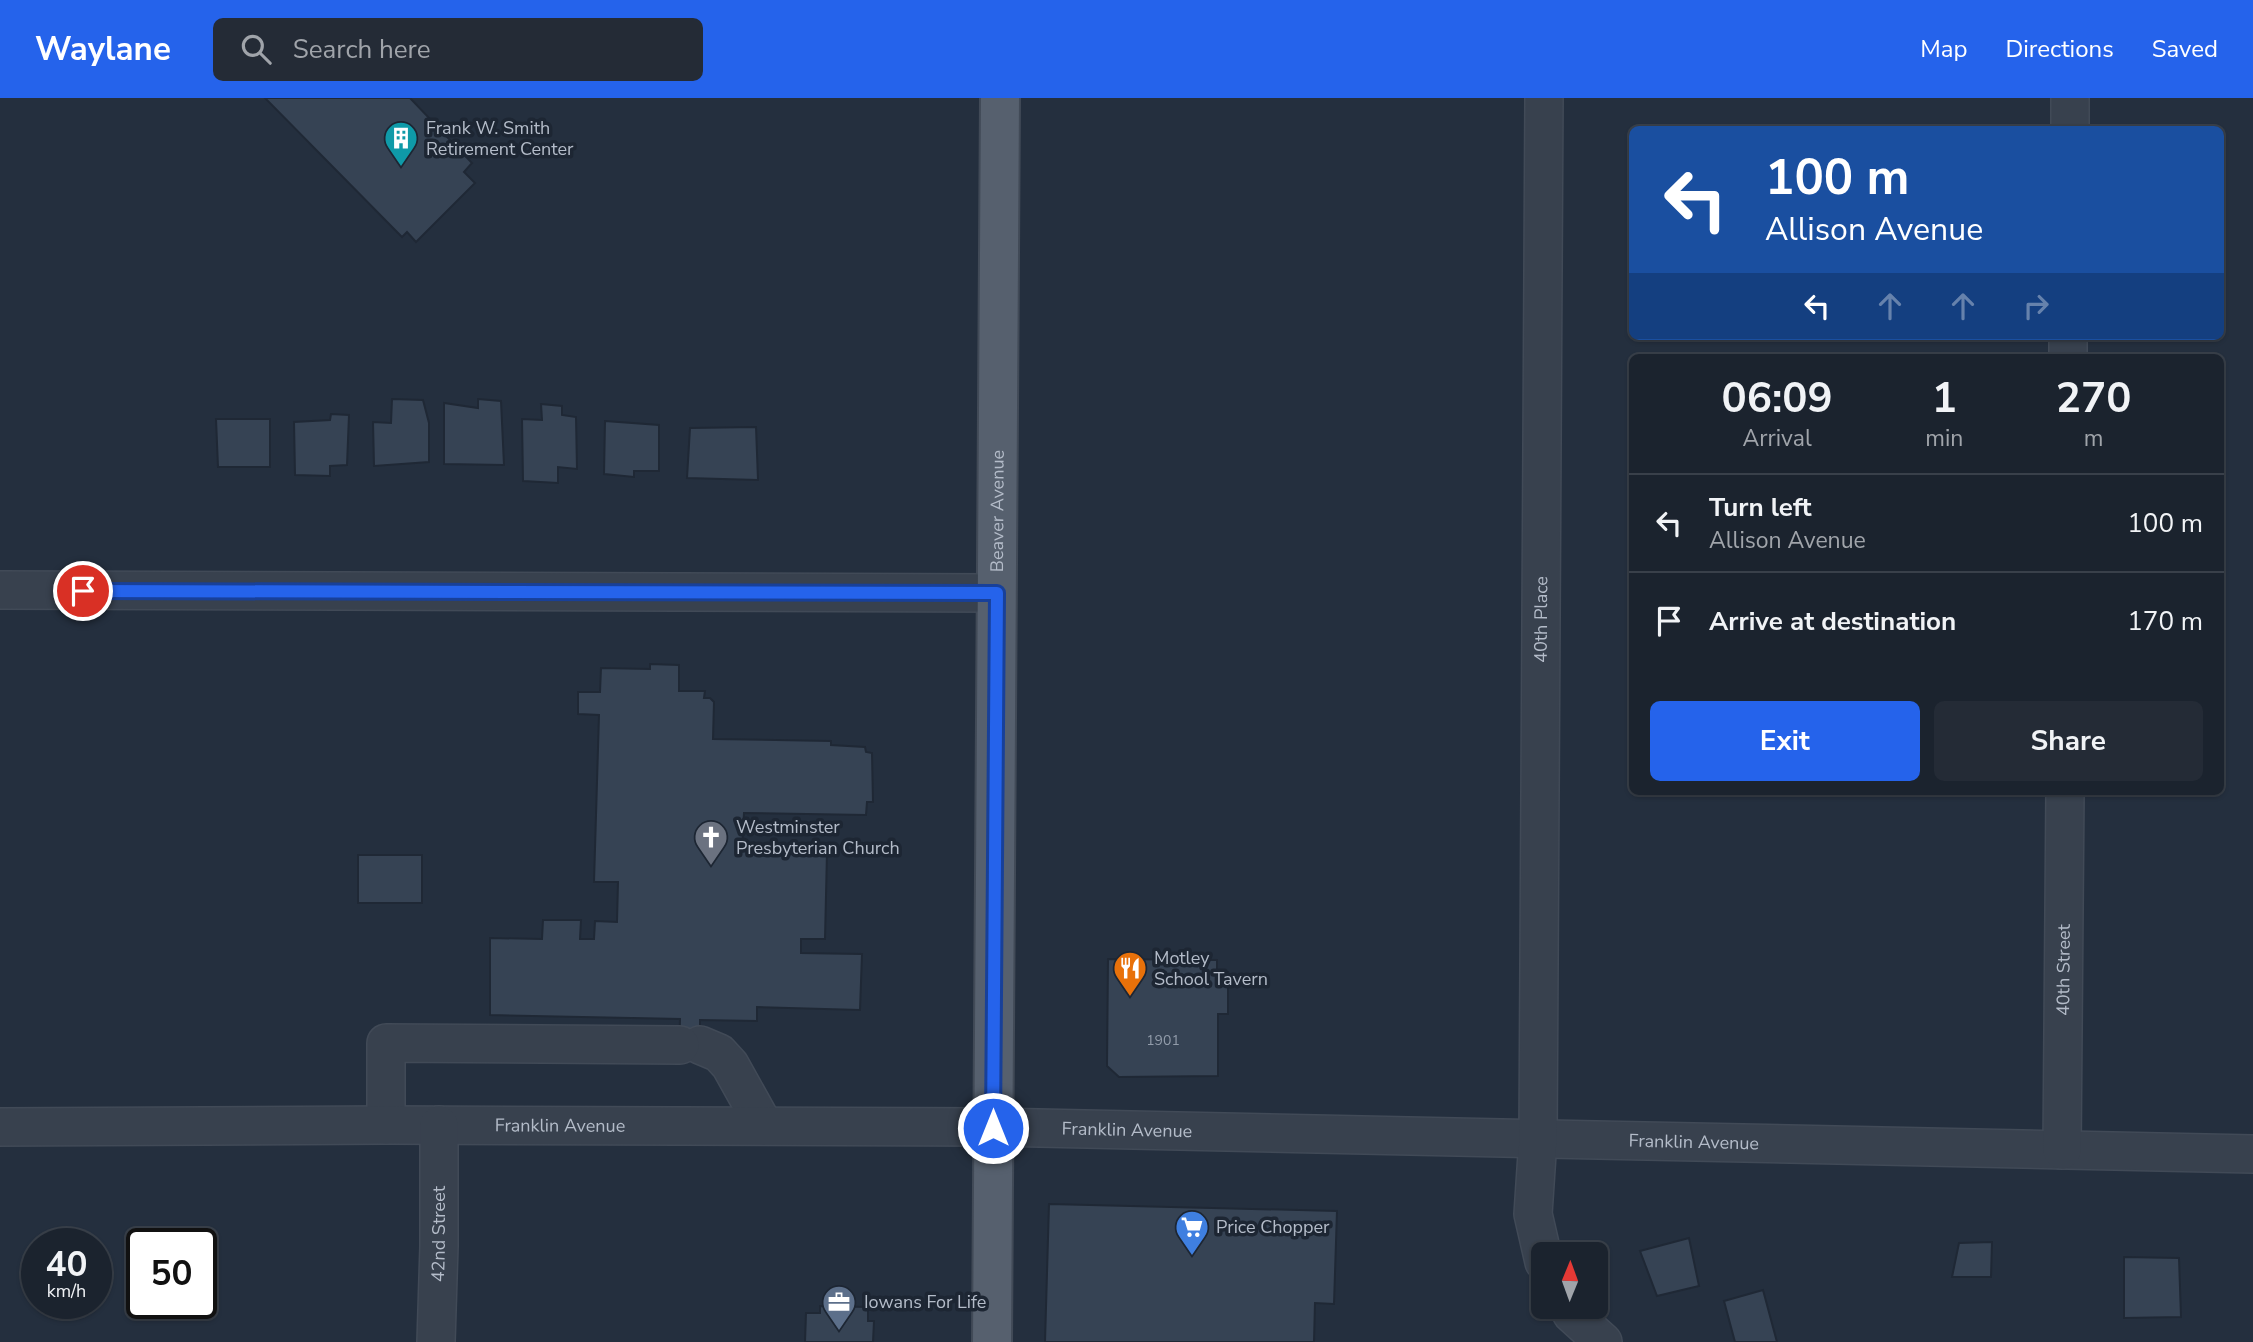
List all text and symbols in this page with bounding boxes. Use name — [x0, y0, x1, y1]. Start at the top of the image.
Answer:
search box — [213, 18, 703, 81]
text: Waylane — [35, 27, 171, 72]
icon: search — [237, 30, 275, 68]
text: Search here — [293, 32, 431, 67]
text: Map — [1920, 33, 1967, 65]
text: Directions — [2005, 33, 2114, 65]
text: Saved — [2152, 33, 2218, 65]
place label: Frank W. Smith Retirement Center — [426, 116, 574, 161]
building icon: Frank W. Smith Retirement Center — [382, 119, 420, 168]
text: 100 m — [1765, 144, 1909, 211]
icon: left — [1650, 154, 1741, 245]
text: Allison Avenue — [1765, 208, 1983, 251]
icon: left — [1798, 287, 1836, 325]
icon: ahead — [1871, 287, 1909, 325]
icon: ahead — [1944, 287, 1982, 325]
icon: right — [2017, 287, 2055, 325]
text: 06:09 — [1722, 370, 1833, 427]
text: 1 — [1932, 370, 1957, 427]
text: 270 — [2056, 370, 2131, 427]
text: Arrival — [1743, 423, 1812, 454]
text: min — [1925, 423, 1963, 454]
text: m — [2084, 423, 2104, 454]
street label: Beaver Avenue — [985, 450, 1010, 572]
text: Turn left — [1709, 490, 1812, 525]
icon: left — [1650, 504, 1688, 542]
text: 100 m — [2127, 506, 2203, 541]
text: Allison Avenue — [1709, 525, 1866, 556]
pin — [53, 561, 113, 621]
icon: arrive — [64, 572, 102, 610]
street label: 40th Place — [1529, 576, 1553, 663]
icon: arrive — [1650, 602, 1688, 640]
text: Arrive at destination — [1709, 604, 1956, 639]
text: 170 m — [2127, 604, 2203, 639]
button: Exit — [1650, 701, 1920, 781]
button: Share — [1934, 701, 2203, 781]
place label: Westminster Presbyterian Church — [736, 815, 900, 860]
church icon: Westminster Presbyterian Church — [692, 818, 730, 867]
street label: 40th Street — [2051, 923, 2076, 1016]
place label: Motley School Tavern — [1154, 946, 1268, 991]
restaurant icon: Motley School Tavern — [1111, 949, 1149, 998]
house number: 1901 — [1146, 1031, 1180, 1050]
position arrow — [956, 1091, 1030, 1165]
street label: Franklin Avenue — [495, 1113, 625, 1138]
street label: Franklin Avenue — [1061, 1116, 1192, 1143]
street label: Franklin Avenue — [1628, 1129, 1759, 1155]
street label: 42nd Street — [426, 1185, 451, 1282]
supermarket icon: Price Chopper — [1173, 1208, 1211, 1257]
place label: Price Chopper — [1216, 1215, 1330, 1239]
speed limit sign: 50 — [126, 1228, 217, 1319]
text: 40 — [45, 1241, 88, 1288]
north arrow — [1531, 1242, 1608, 1320]
map controls — [1531, 1242, 1608, 1319]
text: km/h — [47, 1279, 86, 1303]
office icon: Iowans For Life — [820, 1283, 858, 1332]
place label: Iowans For Life — [864, 1290, 986, 1314]

